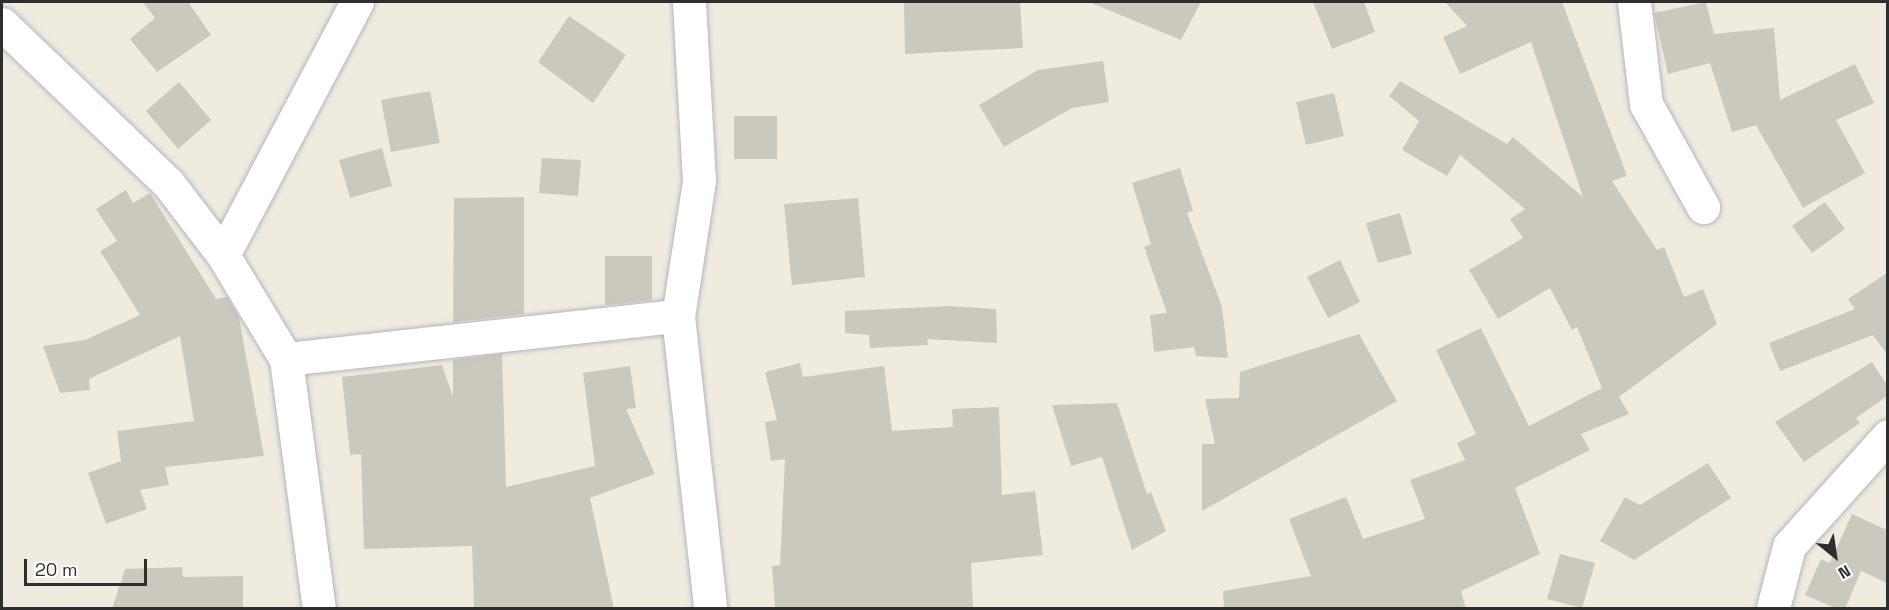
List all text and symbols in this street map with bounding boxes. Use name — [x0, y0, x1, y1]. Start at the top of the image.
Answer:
north arrow — [1805, 526, 1865, 586]
scale bar — [27, 547, 150, 585]
text: 20 m — [35, 558, 78, 581]
text: N — [1834, 560, 1854, 584]

